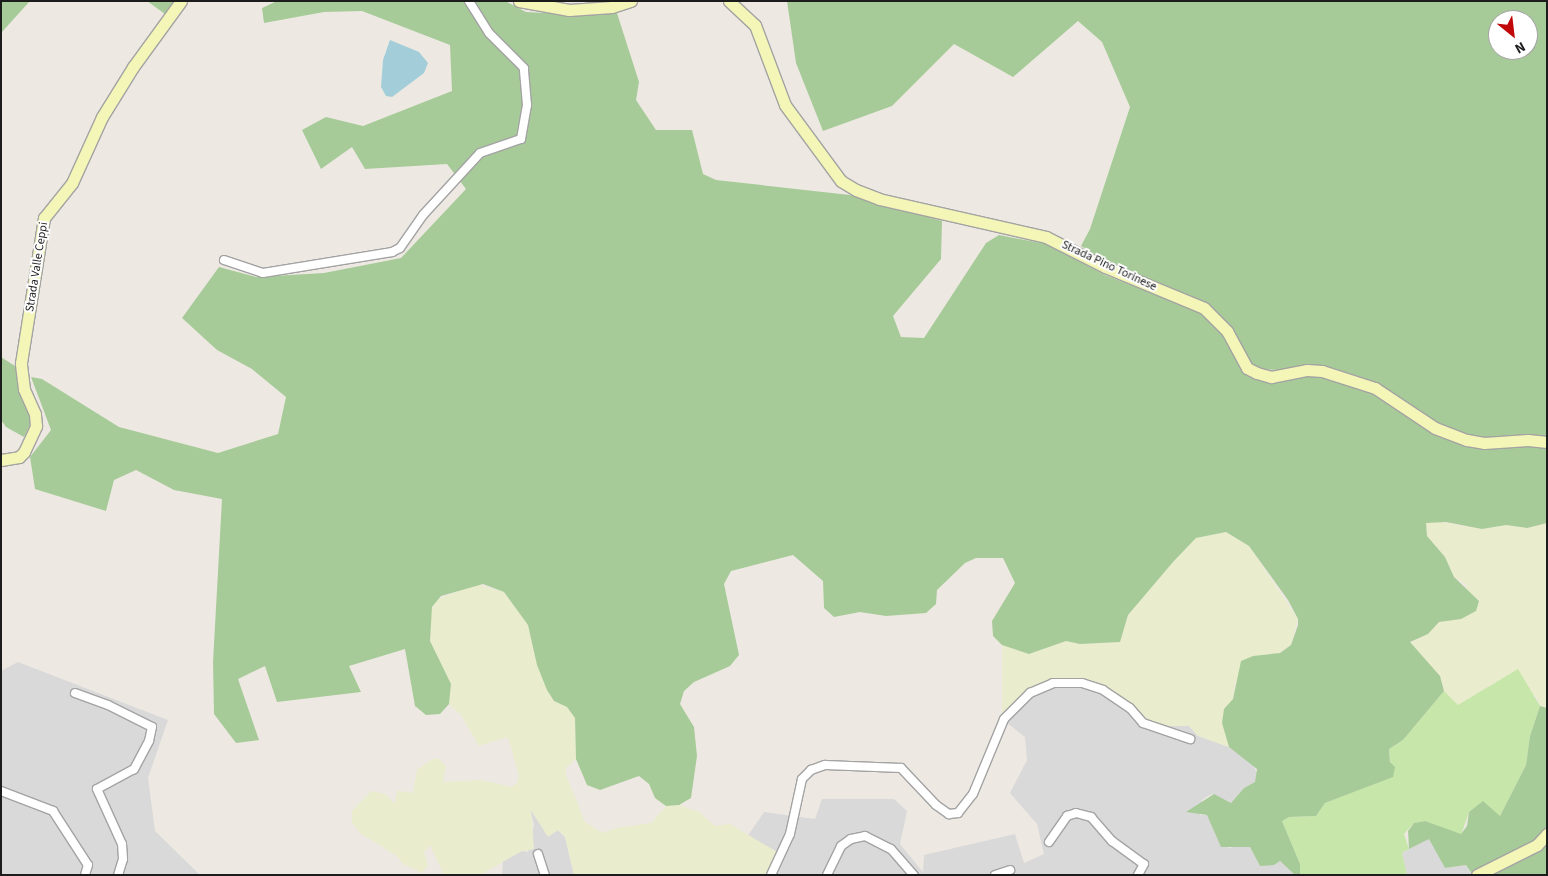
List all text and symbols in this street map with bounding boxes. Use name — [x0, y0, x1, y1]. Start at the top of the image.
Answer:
north arrow — [1488, 10, 1538, 60]
text: N — [1511, 36, 1529, 58]
street label: Strada Valle Ceppi — [23, 221, 51, 313]
street label: Strada Pino Torinese — [1059, 238, 1159, 294]

